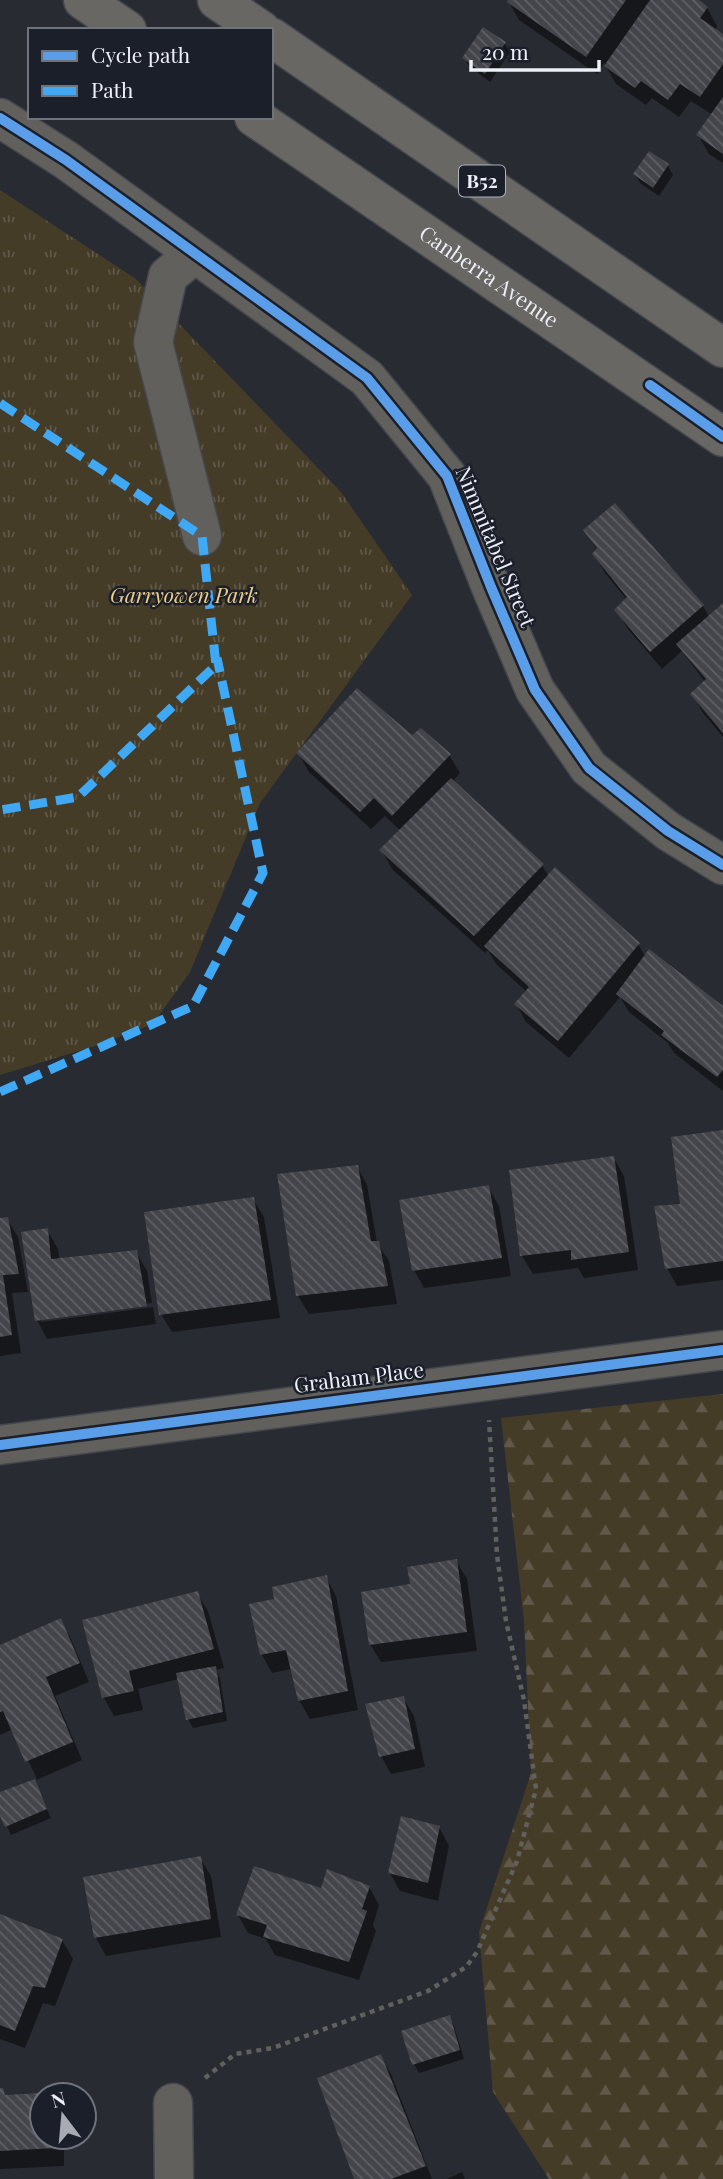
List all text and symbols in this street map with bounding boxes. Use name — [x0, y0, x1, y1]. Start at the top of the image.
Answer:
legend — [28, 28, 273, 119]
scale bar — [471, 28, 599, 72]
text: 20 m — [482, 37, 529, 65]
text: Cycle path — [91, 40, 191, 68]
text: Path — [91, 75, 134, 103]
road number: B52 — [459, 166, 505, 196]
street label: Canberra Avenue — [415, 218, 565, 333]
street label: Nimmitabel Street — [450, 462, 544, 631]
park label: Garryowen Park — [110, 580, 258, 608]
street label: Graham Place — [292, 1354, 425, 1398]
north arrow — [28, 2081, 98, 2151]
text: N — [48, 2084, 68, 2113]

